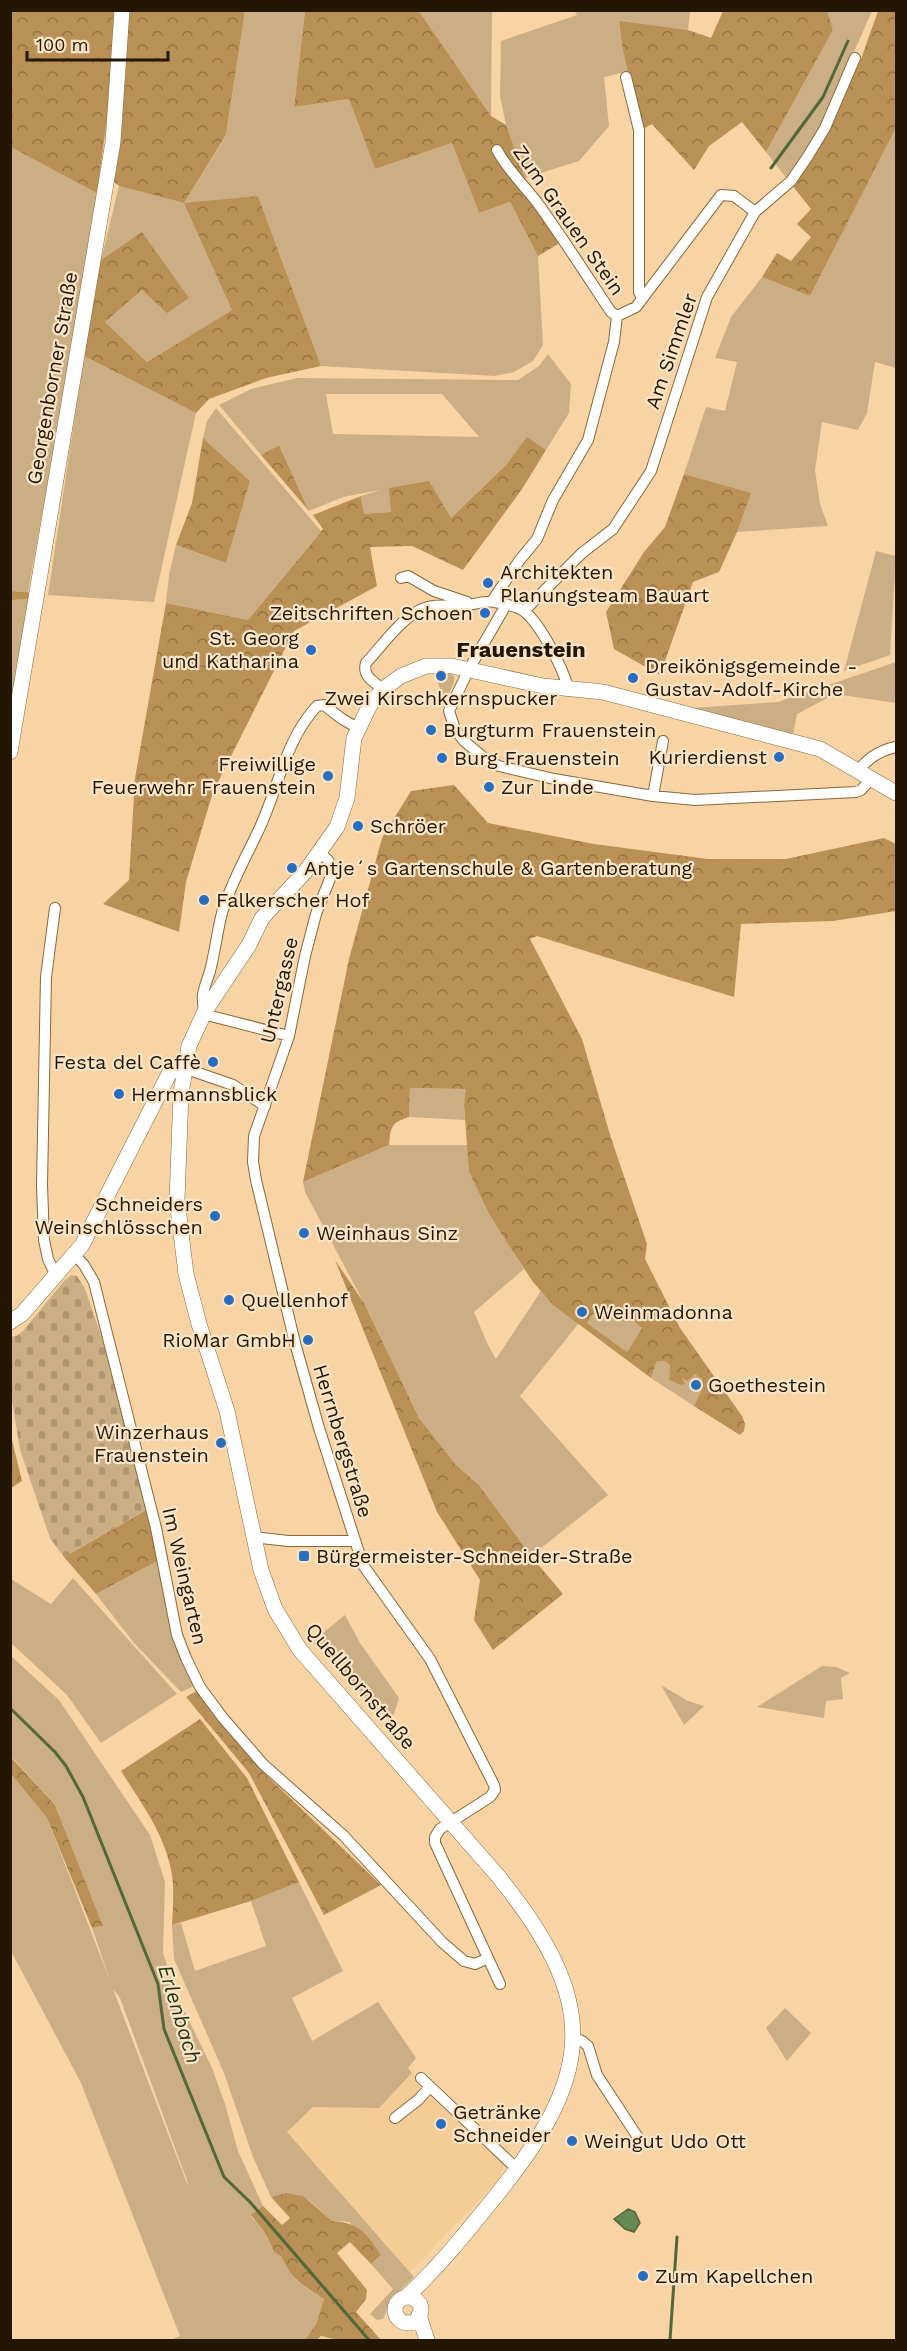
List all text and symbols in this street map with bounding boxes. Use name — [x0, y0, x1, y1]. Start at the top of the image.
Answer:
scale bar — [27, 24, 168, 62]
text: 100 m — [36, 34, 89, 55]
street label: Zum Grauen Stein — [508, 140, 630, 300]
street label: Georgenborner Straße — [21, 270, 83, 486]
street label: Am Simmler — [640, 290, 702, 412]
place label: Architekten Planungsteam Bauart — [500, 560, 710, 607]
marker: Architekten Planungsteam Bauart — [481, 576, 495, 590]
place label: Zeitschriften Schoen — [270, 601, 473, 625]
marker: Zeitschriften Schoen — [478, 606, 492, 620]
place label: St. Georg und Katharina — [162, 626, 299, 673]
district label: Frauenstein — [456, 637, 586, 662]
marker: St. Georg und Katharina — [304, 643, 318, 657]
place label: Dreikönigsgemeinde - Gustav-Adolf-Kirche — [645, 654, 857, 701]
marker: Zwei Kirschkernspucker — [434, 669, 448, 683]
marker: Dreikönigsgemeinde - Gustav-Adolf-Kirche — [626, 671, 640, 685]
place label: Zwei Kirschkernspucker — [325, 686, 557, 710]
place label: Burgturm Frauenstein — [443, 718, 656, 742]
marker: Burgturm Frauenstein — [424, 723, 438, 737]
place label: Kurierdienst — [648, 745, 768, 769]
place label: Burg Frauenstein — [454, 746, 620, 770]
marker: Kurierdienst — [772, 750, 786, 764]
marker: Burg Frauenstein — [435, 751, 449, 765]
place label: Freiwillige Feuerwehr Frauenstein — [91, 752, 316, 799]
marker: Freiwillige Feuerwehr Frauenstein — [321, 769, 335, 783]
place label: Zur Linde — [501, 775, 594, 799]
marker: Zur Linde — [482, 780, 496, 794]
place label: Schröer — [370, 814, 446, 838]
marker: Schröer — [351, 819, 365, 833]
place label: Antje´s Gartenschule & Gartenberatung — [304, 856, 693, 880]
marker: Antje´s Gartenschule & Gartenberatung — [285, 861, 299, 875]
place label: Falkerscher Hof — [216, 888, 369, 912]
marker: Falkerscher Hof — [197, 893, 211, 907]
street label: Untergasse — [255, 934, 303, 1046]
place label: Festa del Caffè — [54, 1050, 201, 1074]
marker: Festa del Caffè — [206, 1055, 220, 1069]
place label: Hermannsblick — [131, 1082, 277, 1106]
marker: Hermannsblick — [112, 1087, 126, 1101]
place label: Schneiders Weinschlösschen — [34, 1192, 203, 1239]
marker: Schneiders Weinschlösschen — [208, 1209, 222, 1223]
place label: Weinhaus Sinz — [316, 1221, 458, 1245]
marker: Weinhaus Sinz — [297, 1226, 311, 1240]
place label: Quellenhof — [241, 1288, 348, 1312]
marker: Quellenhof — [222, 1293, 236, 1307]
place label: Weinmadonna — [594, 1300, 733, 1324]
marker: Weinmadonna — [575, 1305, 589, 1319]
place label: RioMar GmbH — [162, 1328, 296, 1352]
marker: RioMar GmbH — [301, 1333, 315, 1347]
street label: Herrnbergstraße — [308, 1361, 378, 1521]
place label: Goethestein — [708, 1373, 826, 1397]
marker: Goethestein — [689, 1378, 703, 1392]
place label: Winzerhaus Frauenstein — [94, 1420, 209, 1467]
marker: Winzerhaus Frauenstein — [214, 1436, 228, 1450]
street label: Im Weingarten — [157, 1505, 213, 1647]
place label: Bürgermeister-Schneider-Straße — [316, 1544, 633, 1568]
marker: Bürgermeister-Schneider-Straße — [297, 1549, 311, 1563]
street label: Quellbornstraße — [301, 1618, 421, 1754]
water label: Erlenbach — [153, 1962, 207, 2066]
place label: Getränke Schneider — [453, 2100, 551, 2147]
marker: Getränke Schneider — [434, 2117, 448, 2131]
place label: Weingut Udo Ott — [584, 2129, 746, 2153]
marker: Weingut Udo Ott — [565, 2134, 579, 2148]
place label: Zum Kapellchen — [655, 2264, 813, 2288]
marker: Zum Kapellchen — [636, 2269, 650, 2283]

